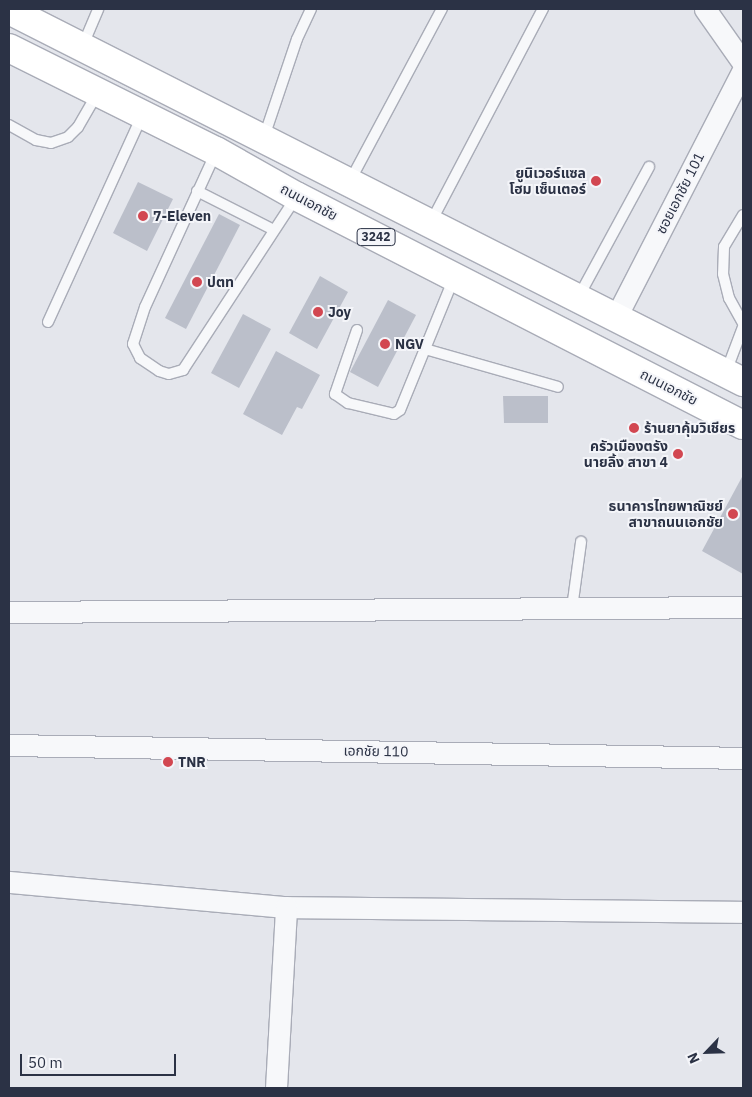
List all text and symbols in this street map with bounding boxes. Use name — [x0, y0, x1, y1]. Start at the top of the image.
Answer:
street label: ซอยเอกชัย 101 — [652, 150, 708, 236]
place label: ยูนิเวอร์แซล โฮม เซ็นเตอร์ — [509, 165, 586, 198]
marker: ยูนิเวอร์แซล โฮม เซ็นเตอร์ — [590, 175, 602, 187]
street label: ถนนเอกชัย — [278, 180, 340, 224]
place label: 7-Eleven — [153, 208, 211, 224]
marker: 7-Eleven — [137, 210, 149, 222]
road number: 3242 — [356, 228, 396, 246]
place label: ปตท — [207, 274, 234, 290]
marker: ปตท — [191, 276, 203, 288]
place label: Joy — [328, 304, 351, 320]
marker: Joy — [312, 306, 324, 318]
place label: NGV — [395, 336, 424, 352]
marker: NGV — [379, 338, 391, 350]
street label: ถนนเอกชัย — [638, 365, 700, 409]
place label: ร้านยาคุ้มวิเชียร — [644, 420, 735, 436]
marker: ร้านยาคุ้มวิเชียร — [628, 422, 640, 434]
place label: ครัวเมืองตรัง นายลิ้ง สาขา 4 — [584, 438, 668, 471]
marker: ครัวเมืองตรัง นายลิ้ง สาขา 4 — [672, 448, 684, 460]
place label: ธนาคารไทยพาณิชย์ สาขาถนนเอกชัย — [609, 498, 723, 530]
marker: ธนาคารไทยพาณิชย์ สาขาถนนเอกชัย — [727, 508, 739, 520]
street label: เอกชัย 110 — [343, 742, 409, 760]
place label: TNR — [178, 754, 206, 770]
marker: TNR — [162, 756, 174, 768]
north arrow — [682, 1027, 732, 1077]
scale bar — [22, 1044, 179, 1076]
text: N — [683, 1050, 704, 1066]
text: 50 m — [28, 1053, 63, 1072]

